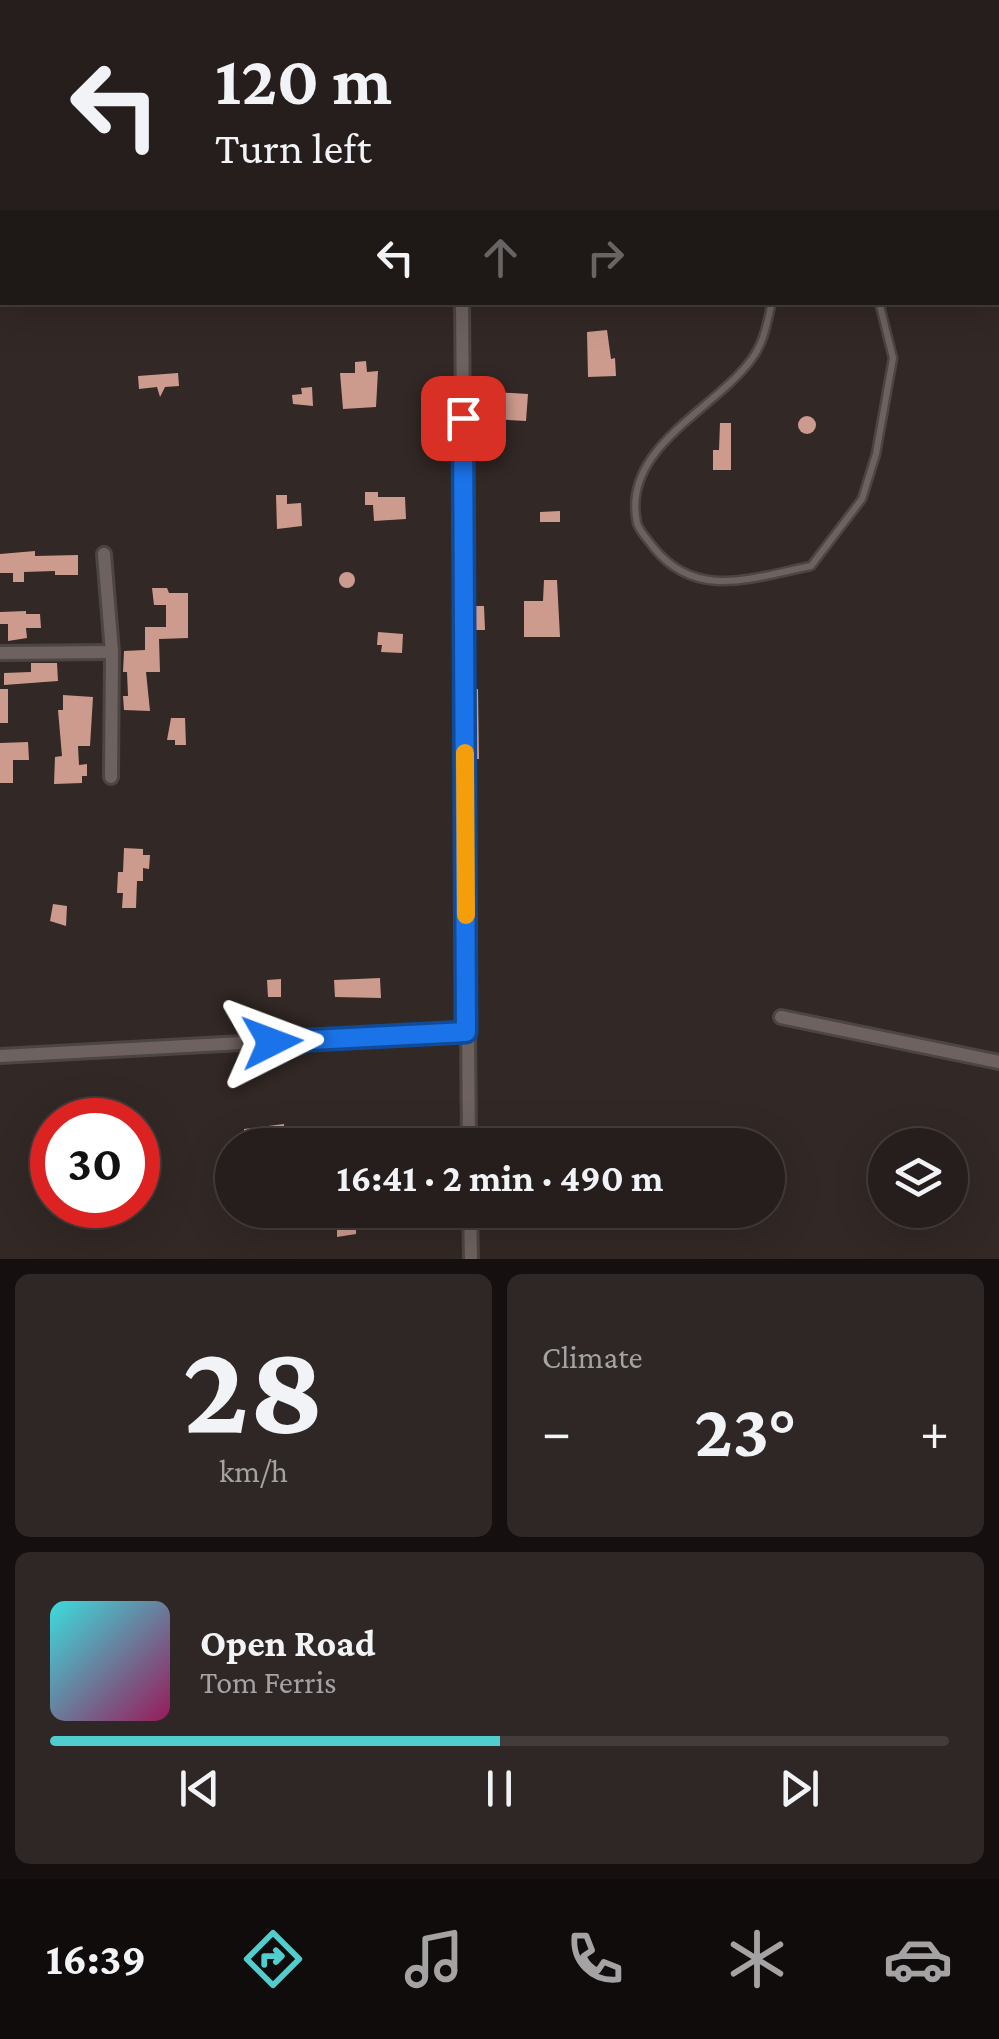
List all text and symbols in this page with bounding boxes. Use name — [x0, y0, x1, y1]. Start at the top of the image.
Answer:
icon: left — [50, 40, 180, 170]
text: 120 m — [215, 41, 392, 119]
text: Turn left — [215, 123, 372, 173]
icon: left — [368, 230, 423, 285]
icon: ahead — [473, 230, 528, 285]
icon: right — [578, 230, 633, 285]
pin — [421, 376, 506, 461]
icon: arrive — [436, 391, 491, 446]
position arrow — [220, 990, 324, 1094]
speed limit sign: 30 — [30, 1098, 160, 1228]
map controls — [868, 1128, 968, 1228]
button: layers — [868, 1128, 968, 1228]
text: 16:41 · 2 min · 490 m — [337, 1157, 663, 1199]
text: 28 — [183, 1315, 324, 1460]
text: Climate — [542, 1339, 643, 1375]
text: 23° — [694, 1389, 797, 1472]
text: − — [542, 1401, 571, 1462]
text: + — [920, 1401, 949, 1462]
text: km/h — [219, 1453, 288, 1489]
text: Open Road — [200, 1622, 376, 1664]
text: Tom Ferris — [200, 1664, 337, 1700]
icon: previous — [172, 1761, 227, 1816]
icon: pause — [472, 1761, 527, 1816]
icon: next — [772, 1761, 827, 1816]
icon: directions — [238, 1924, 308, 1994]
icon: music — [399, 1924, 469, 1994]
icon: phone — [560, 1924, 630, 1994]
icon: climate — [722, 1924, 792, 1994]
icon: car — [883, 1924, 953, 1994]
text: 16:39 — [46, 1934, 146, 1984]

